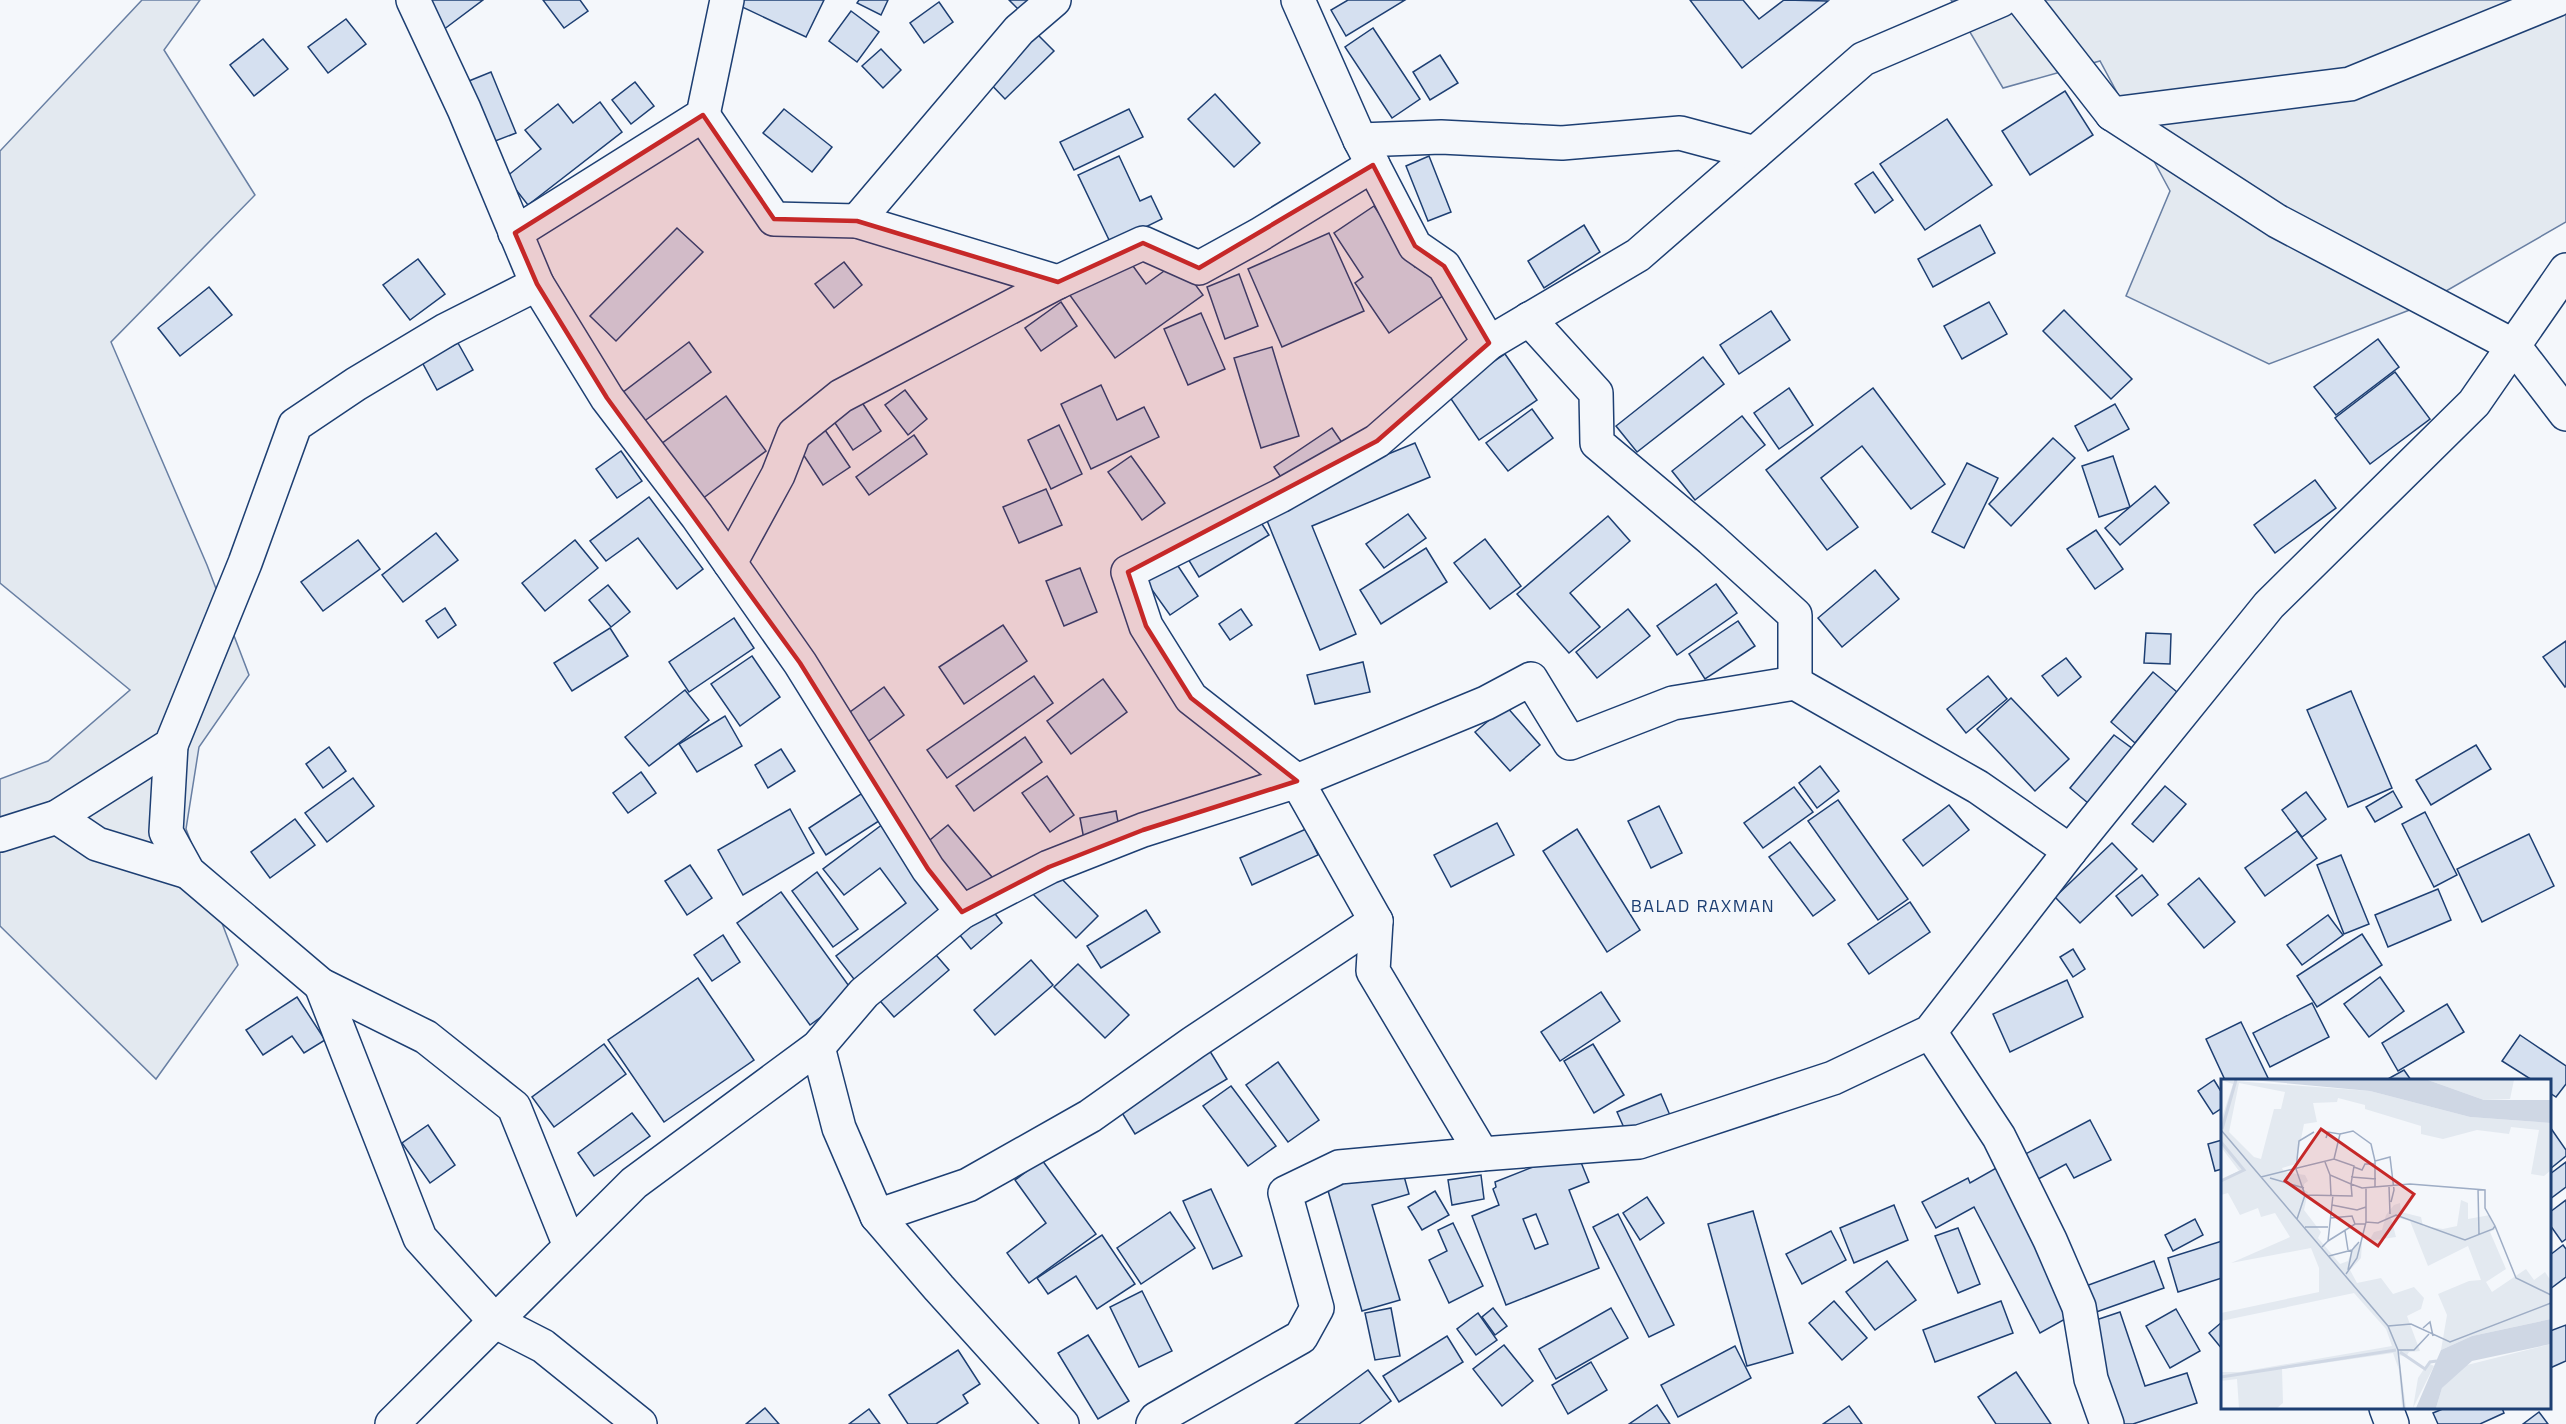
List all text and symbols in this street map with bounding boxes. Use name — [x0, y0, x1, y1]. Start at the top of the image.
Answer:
district label: BALAD RAXMAN — [1631, 892, 1775, 919]
inset map — [2221, 1079, 2551, 1409]

